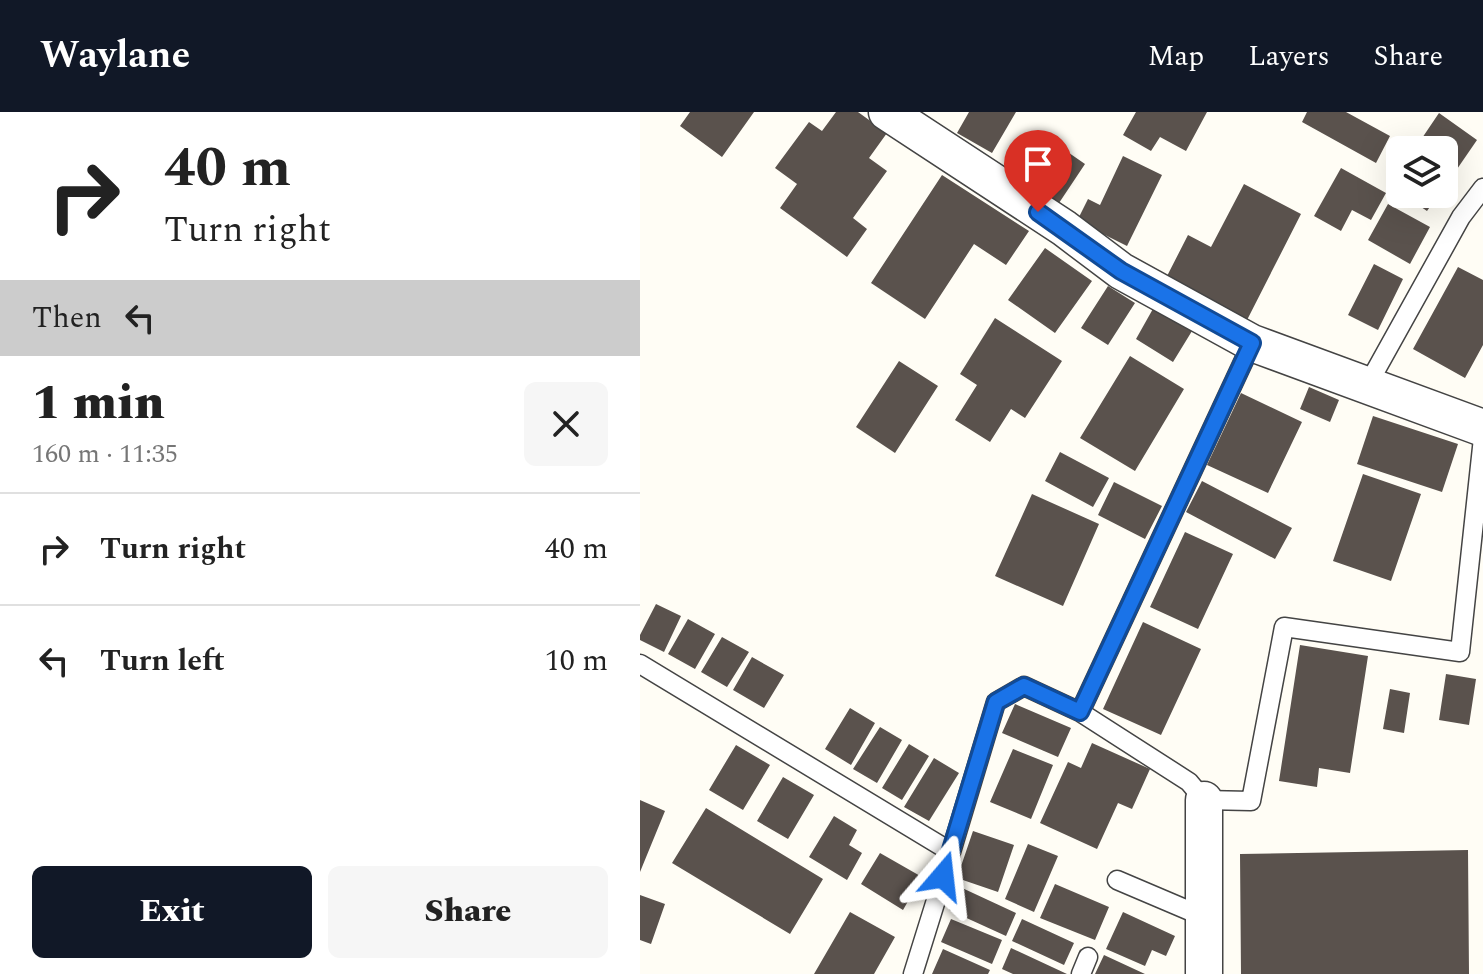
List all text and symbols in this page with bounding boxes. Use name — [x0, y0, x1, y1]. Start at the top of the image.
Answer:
text: Waylane — [40, 27, 190, 85]
text: Map — [1148, 35, 1204, 78]
text: Layers — [1248, 35, 1330, 78]
text: Share — [1374, 35, 1443, 78]
text: 40 m — [164, 126, 291, 211]
pin — [1004, 130, 1072, 212]
map controls — [1386, 136, 1458, 208]
button: layers — [1386, 136, 1458, 208]
icon: arrive — [1016, 142, 1060, 186]
icon: right — [32, 144, 136, 248]
text: Turn right — [164, 203, 331, 258]
text: Then — [32, 295, 102, 341]
icon: left — [118, 296, 162, 340]
text: 1 min — [32, 367, 165, 440]
button: close — [524, 382, 608, 466]
text: 160 m · 11:35 — [32, 434, 178, 474]
text: Turn right — [100, 526, 246, 572]
text: 40 m — [545, 526, 608, 572]
icon: right — [32, 527, 76, 571]
text: Turn left — [100, 638, 225, 684]
text: 10 m — [545, 638, 608, 684]
icon: left — [32, 639, 76, 683]
position arrow — [901, 834, 985, 918]
button: Exit — [32, 866, 312, 958]
button: Share — [328, 866, 608, 958]

